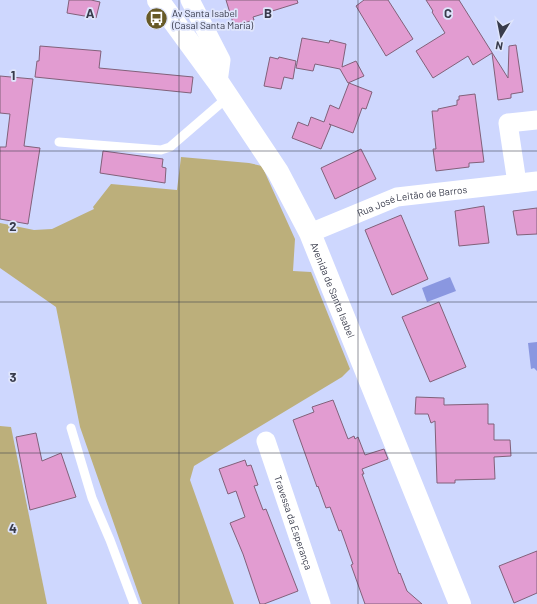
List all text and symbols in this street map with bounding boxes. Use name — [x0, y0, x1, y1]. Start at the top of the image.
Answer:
text: A — [86, 5, 95, 21]
text: B — [264, 5, 272, 21]
text: C — [444, 5, 452, 21]
bus stop icon: Av Santa Isabel (Casal Santa Maria) — [143, 6, 169, 32]
place label: Av Santa Isabel (Casal Santa Maria) — [171, 7, 254, 31]
north arrow — [481, 16, 521, 56]
text: N — [494, 39, 504, 53]
text: 1 — [11, 67, 15, 83]
street label: Rua José Leitão de Barros — [355, 183, 468, 219]
text: 2 — [9, 218, 17, 234]
street label: Avenida de Santa Isabel — [308, 240, 358, 339]
text: 3 — [9, 369, 17, 385]
street label: Travessa da Esperança — [272, 474, 315, 571]
text: 4 — [9, 520, 17, 536]

